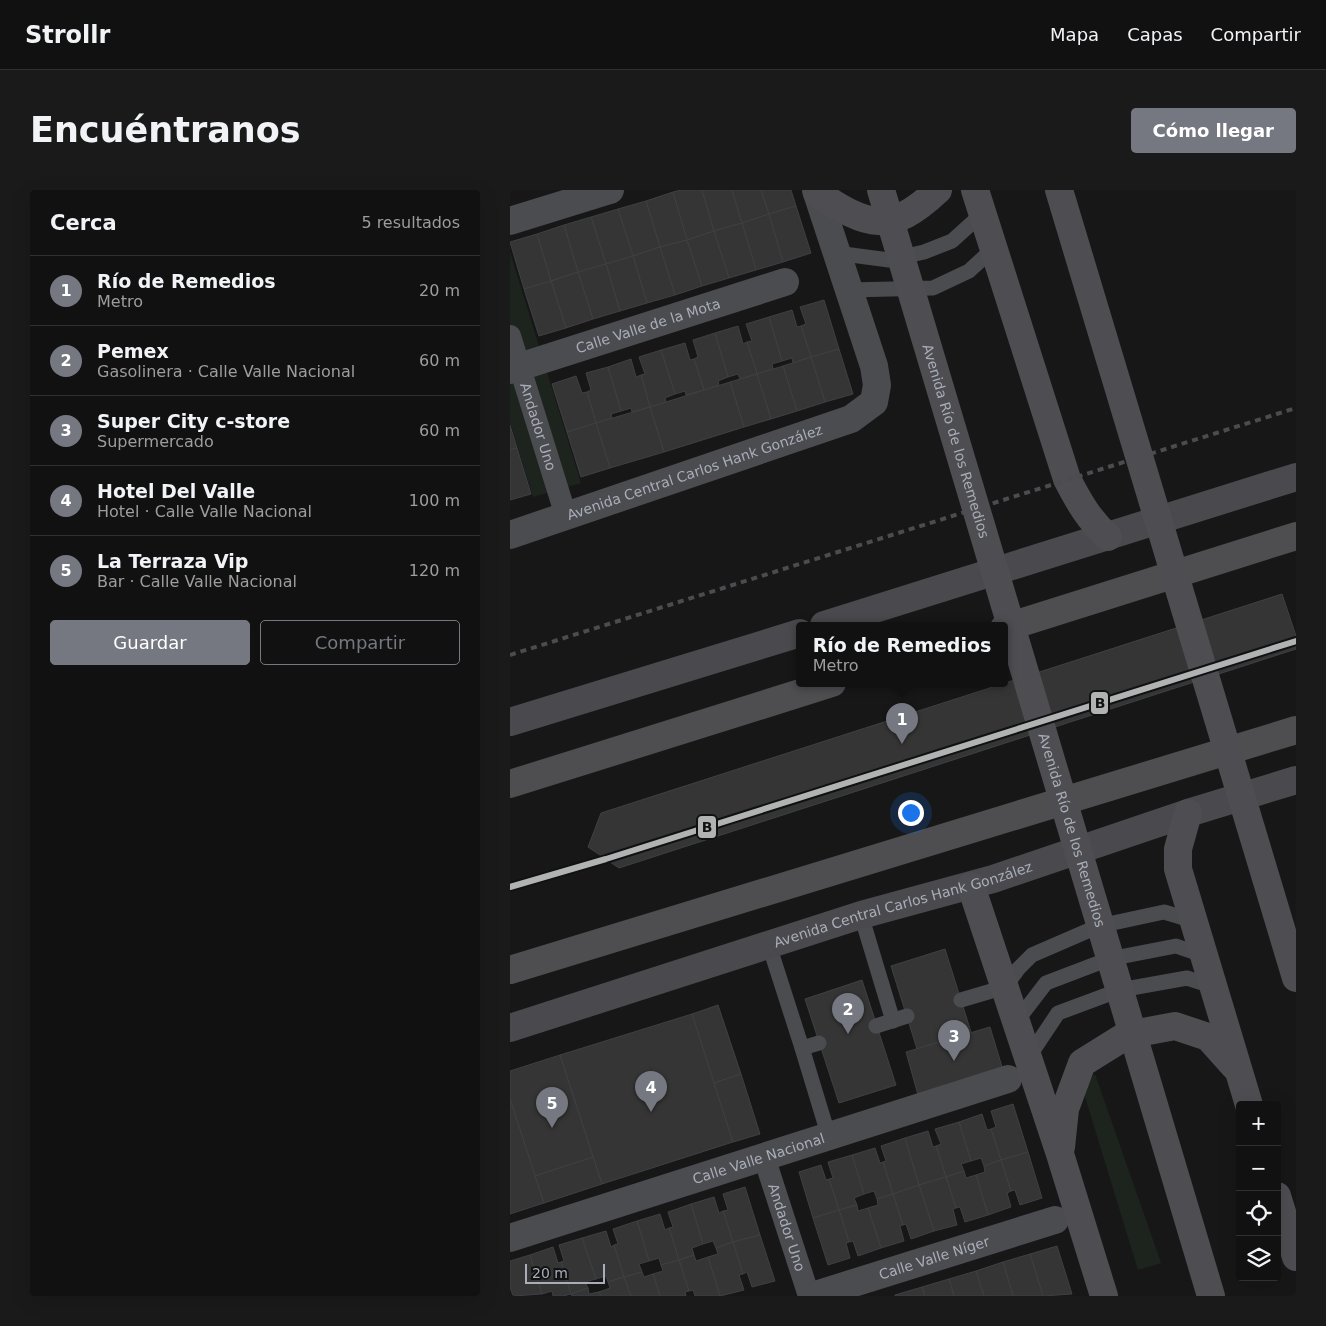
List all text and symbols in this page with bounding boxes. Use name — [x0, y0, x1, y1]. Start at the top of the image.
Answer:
text: Strollr — [25, 21, 110, 49]
text: Mapa — [1050, 24, 1099, 45]
text: Capas — [1127, 24, 1183, 45]
text: Compartir — [1211, 24, 1301, 45]
button: Cómo llegar — [1131, 108, 1296, 153]
text: Encuéntranos — [30, 110, 301, 150]
text: Cerca — [50, 211, 117, 235]
text: 5 resultados — [361, 213, 460, 232]
text: Río de Remedios — [97, 270, 276, 292]
text: 1 — [60, 281, 72, 300]
text: 20 m — [419, 281, 460, 300]
text: Metro — [97, 292, 143, 311]
street label: Calle Valle de la Mota — [574, 295, 722, 356]
text: Pemex — [97, 340, 169, 362]
street label: Avenida Río de los Remedios — [919, 342, 992, 540]
text: 2 — [60, 351, 72, 370]
text: 60 m — [419, 351, 460, 370]
text: Gasolinera · Calle Valle Nacional — [97, 362, 355, 381]
street label: Andador Uno — [517, 381, 559, 473]
text: Super City c-store — [97, 410, 290, 432]
text: 3 — [60, 421, 72, 440]
text: 60 m — [419, 421, 460, 440]
street label: Avenida Central Carlos Hank González — [565, 421, 824, 523]
text: Supermercado — [97, 432, 214, 451]
text: Hotel Del Valle — [97, 480, 255, 502]
text: 4 — [60, 491, 72, 510]
text: 100 m — [409, 491, 460, 510]
text: Hotel · Calle Valle Nacional — [97, 502, 312, 521]
text: La Terraza Vip — [97, 550, 248, 572]
text: 5 — [60, 561, 72, 580]
text: 120 m — [409, 561, 460, 580]
text: Bar · Calle Valle Nacional — [97, 572, 297, 591]
button: Guardar — [50, 620, 250, 665]
button: Compartir — [260, 620, 460, 665]
popup — [796, 622, 1008, 687]
text: Río de Remedios — [813, 634, 991, 656]
text: Metro — [813, 656, 859, 675]
line badge: B — [1090, 691, 1109, 715]
text: B — [1095, 695, 1105, 711]
pin: 1 — [886, 703, 918, 744]
street label: Avenida Río de los Remedios — [1035, 731, 1109, 929]
your location — [898, 800, 924, 826]
line badge: B — [697, 815, 717, 839]
text: B — [702, 819, 712, 835]
street label: Avenida Central Carlos Hank González — [772, 858, 1034, 951]
pin: 2 — [832, 993, 864, 1034]
pin: 3 — [938, 1020, 970, 1061]
pin: 4 — [635, 1071, 667, 1112]
pin: 5 — [536, 1087, 568, 1128]
map controls — [1236, 1101, 1281, 1281]
button: + — [1236, 1101, 1281, 1146]
street label: Calle Valle Nacional — [691, 1130, 827, 1187]
button: − — [1236, 1146, 1281, 1191]
street label: Andador Uno — [765, 1181, 808, 1273]
button: locate — [1236, 1191, 1281, 1236]
street label: Calle Valle Níger — [877, 1233, 992, 1283]
button: layers — [1236, 1236, 1281, 1281]
scale bar — [525, 1261, 605, 1284]
text: 20 m — [532, 1265, 568, 1281]

